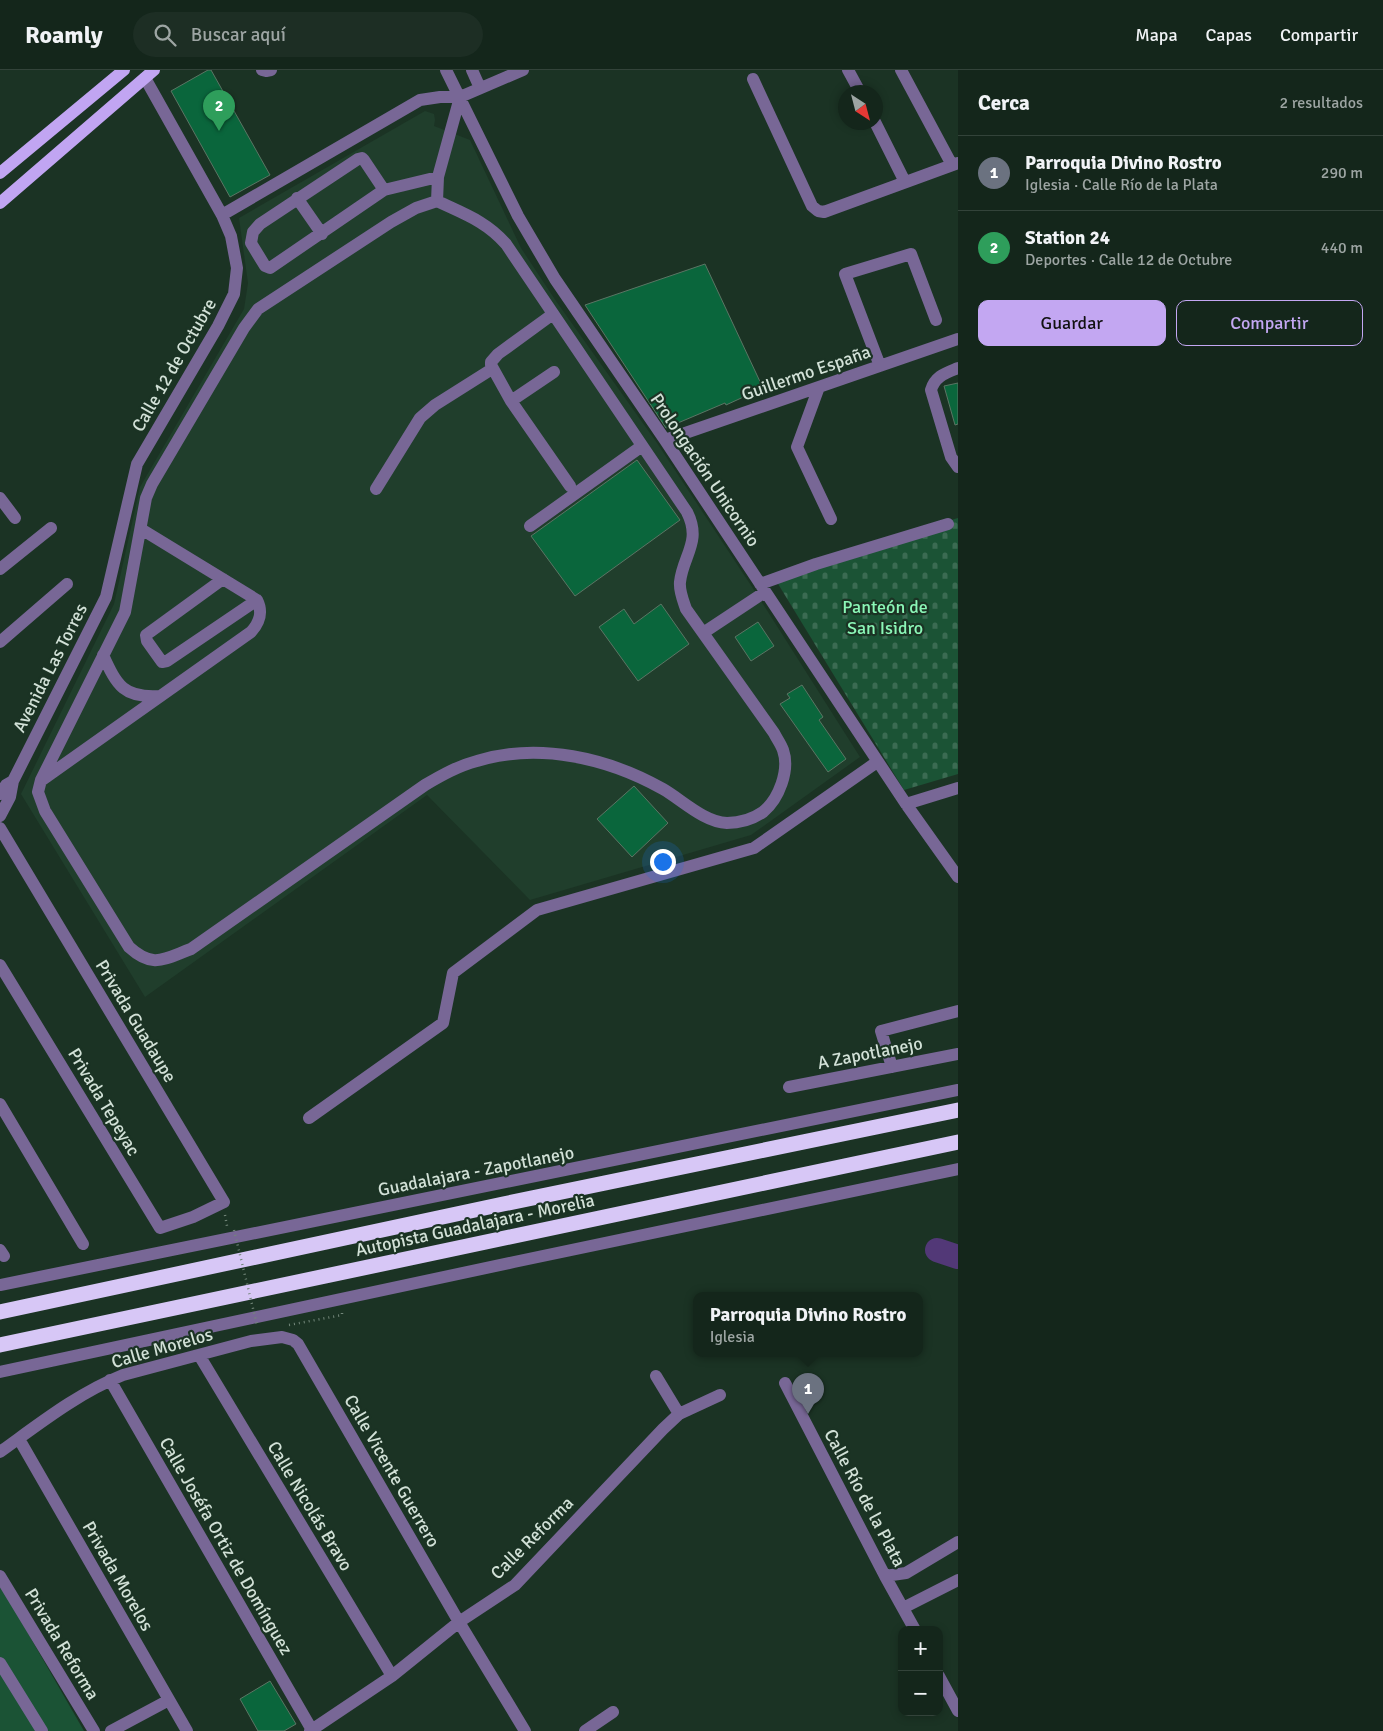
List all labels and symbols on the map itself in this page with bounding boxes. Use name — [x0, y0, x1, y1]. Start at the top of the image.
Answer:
north arrow — [838, 85, 883, 130]
pin: 2 — [203, 90, 235, 131]
street label: Calle 12 de Octubre — [127, 294, 221, 436]
street label: Guillermo España — [738, 341, 874, 405]
street label: Prolongación Unicornio — [645, 389, 765, 551]
park label: Panteón de San Isidro — [842, 596, 928, 639]
street label: Avenida Las Torres — [8, 600, 92, 736]
your location — [650, 849, 676, 875]
street label: Privada Guadaupe — [91, 956, 181, 1086]
street label: A Zapotlanejo — [816, 1032, 924, 1074]
street label: Privada Tepeyac — [63, 1044, 145, 1160]
street label: Guadalajara - Zapotlanejo — [376, 1141, 576, 1201]
street label: Autopista Guadalajara - Morelia — [353, 1189, 597, 1261]
street label: Calle Morelos — [109, 1323, 215, 1373]
pin: 1 — [792, 1373, 824, 1414]
street label: Calle Vicente Guerrero — [339, 1391, 445, 1551]
street label: Calle Río de la Plata — [819, 1425, 911, 1571]
street label: Calle Joséfa Ortiz de Domínguez — [155, 1433, 297, 1659]
street label: Calle Nicolás Bravo — [263, 1437, 357, 1575]
street label: Calle Reforma — [486, 1492, 578, 1584]
street label: Privada Morelos — [78, 1517, 158, 1635]
street label: Privada Reforma — [20, 1584, 104, 1704]

